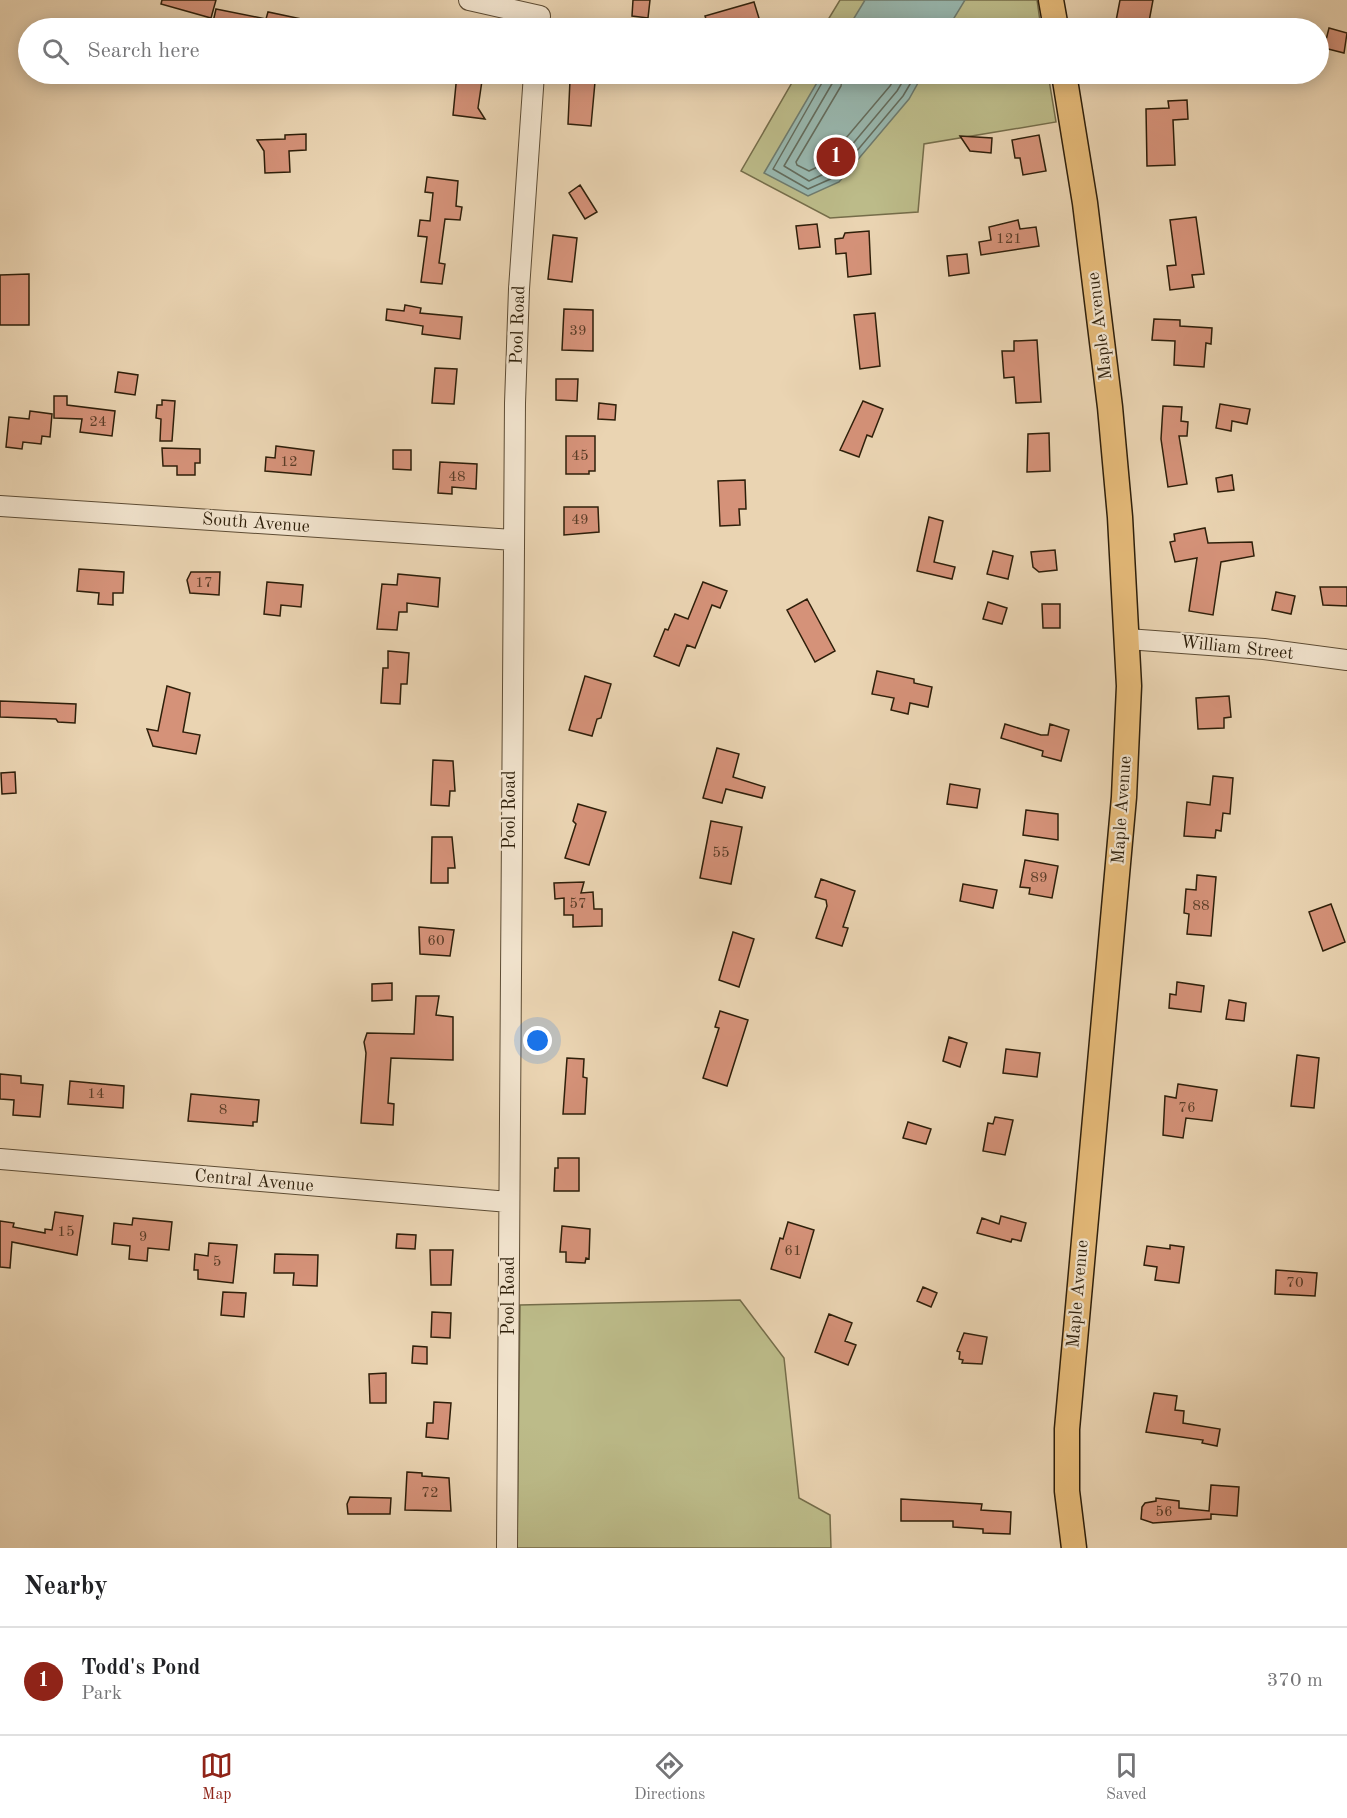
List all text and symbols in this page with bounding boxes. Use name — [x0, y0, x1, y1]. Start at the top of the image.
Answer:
search box — [18, 18, 1329, 84]
icon: search — [39, 35, 72, 68]
text: Search here — [87, 40, 200, 62]
pin: 1 — [816, 134, 856, 180]
house number: 121 — [996, 232, 1022, 247]
street label: Maple Avenue — [1084, 271, 1116, 381]
street label: Pool Road — [508, 285, 528, 365]
house number: 39 — [569, 324, 587, 339]
house number: 24 — [89, 415, 107, 430]
house number: 45 — [571, 449, 589, 464]
house number: 12 — [280, 455, 298, 470]
house number: 48 — [448, 470, 466, 485]
street label: South Avenue — [202, 510, 310, 536]
house number: 49 — [571, 513, 589, 528]
house number: 17 — [195, 576, 213, 591]
street label: William Street — [1179, 633, 1295, 663]
street label: Maple Avenue — [1109, 755, 1135, 865]
street label: Pool Road — [501, 770, 519, 850]
house number: 55 — [712, 846, 730, 861]
house number: 89 — [1030, 871, 1048, 886]
house number: 57 — [569, 897, 587, 912]
house number: 88 — [1192, 899, 1210, 914]
house number: 60 — [427, 934, 445, 949]
your location — [523, 1026, 552, 1055]
house number: 14 — [87, 1087, 105, 1102]
house number: 76 — [1178, 1101, 1196, 1116]
house number: 8 — [219, 1103, 227, 1118]
street label: Central Avenue — [194, 1167, 314, 1195]
house number: 15 — [57, 1225, 75, 1240]
house number: 9 — [139, 1230, 147, 1245]
street label: Maple Avenue — [1064, 1239, 1092, 1349]
house number: 61 — [784, 1244, 802, 1259]
house number: 5 — [213, 1255, 221, 1270]
street label: Pool Road — [500, 1256, 518, 1336]
house number: 70 — [1286, 1276, 1304, 1291]
house number: 72 — [421, 1486, 439, 1501]
house number: 56 — [1155, 1505, 1173, 1520]
text: Nearby — [24, 1574, 108, 1600]
text: Todd's Pond — [81, 1657, 200, 1679]
text: 1 — [38, 1671, 49, 1691]
text: 370 m — [1267, 1671, 1323, 1691]
text: Park — [81, 1684, 122, 1704]
tab: Map — [200, 1749, 233, 1805]
tab: Directions — [634, 1749, 705, 1805]
tab: Saved — [1106, 1749, 1147, 1805]

